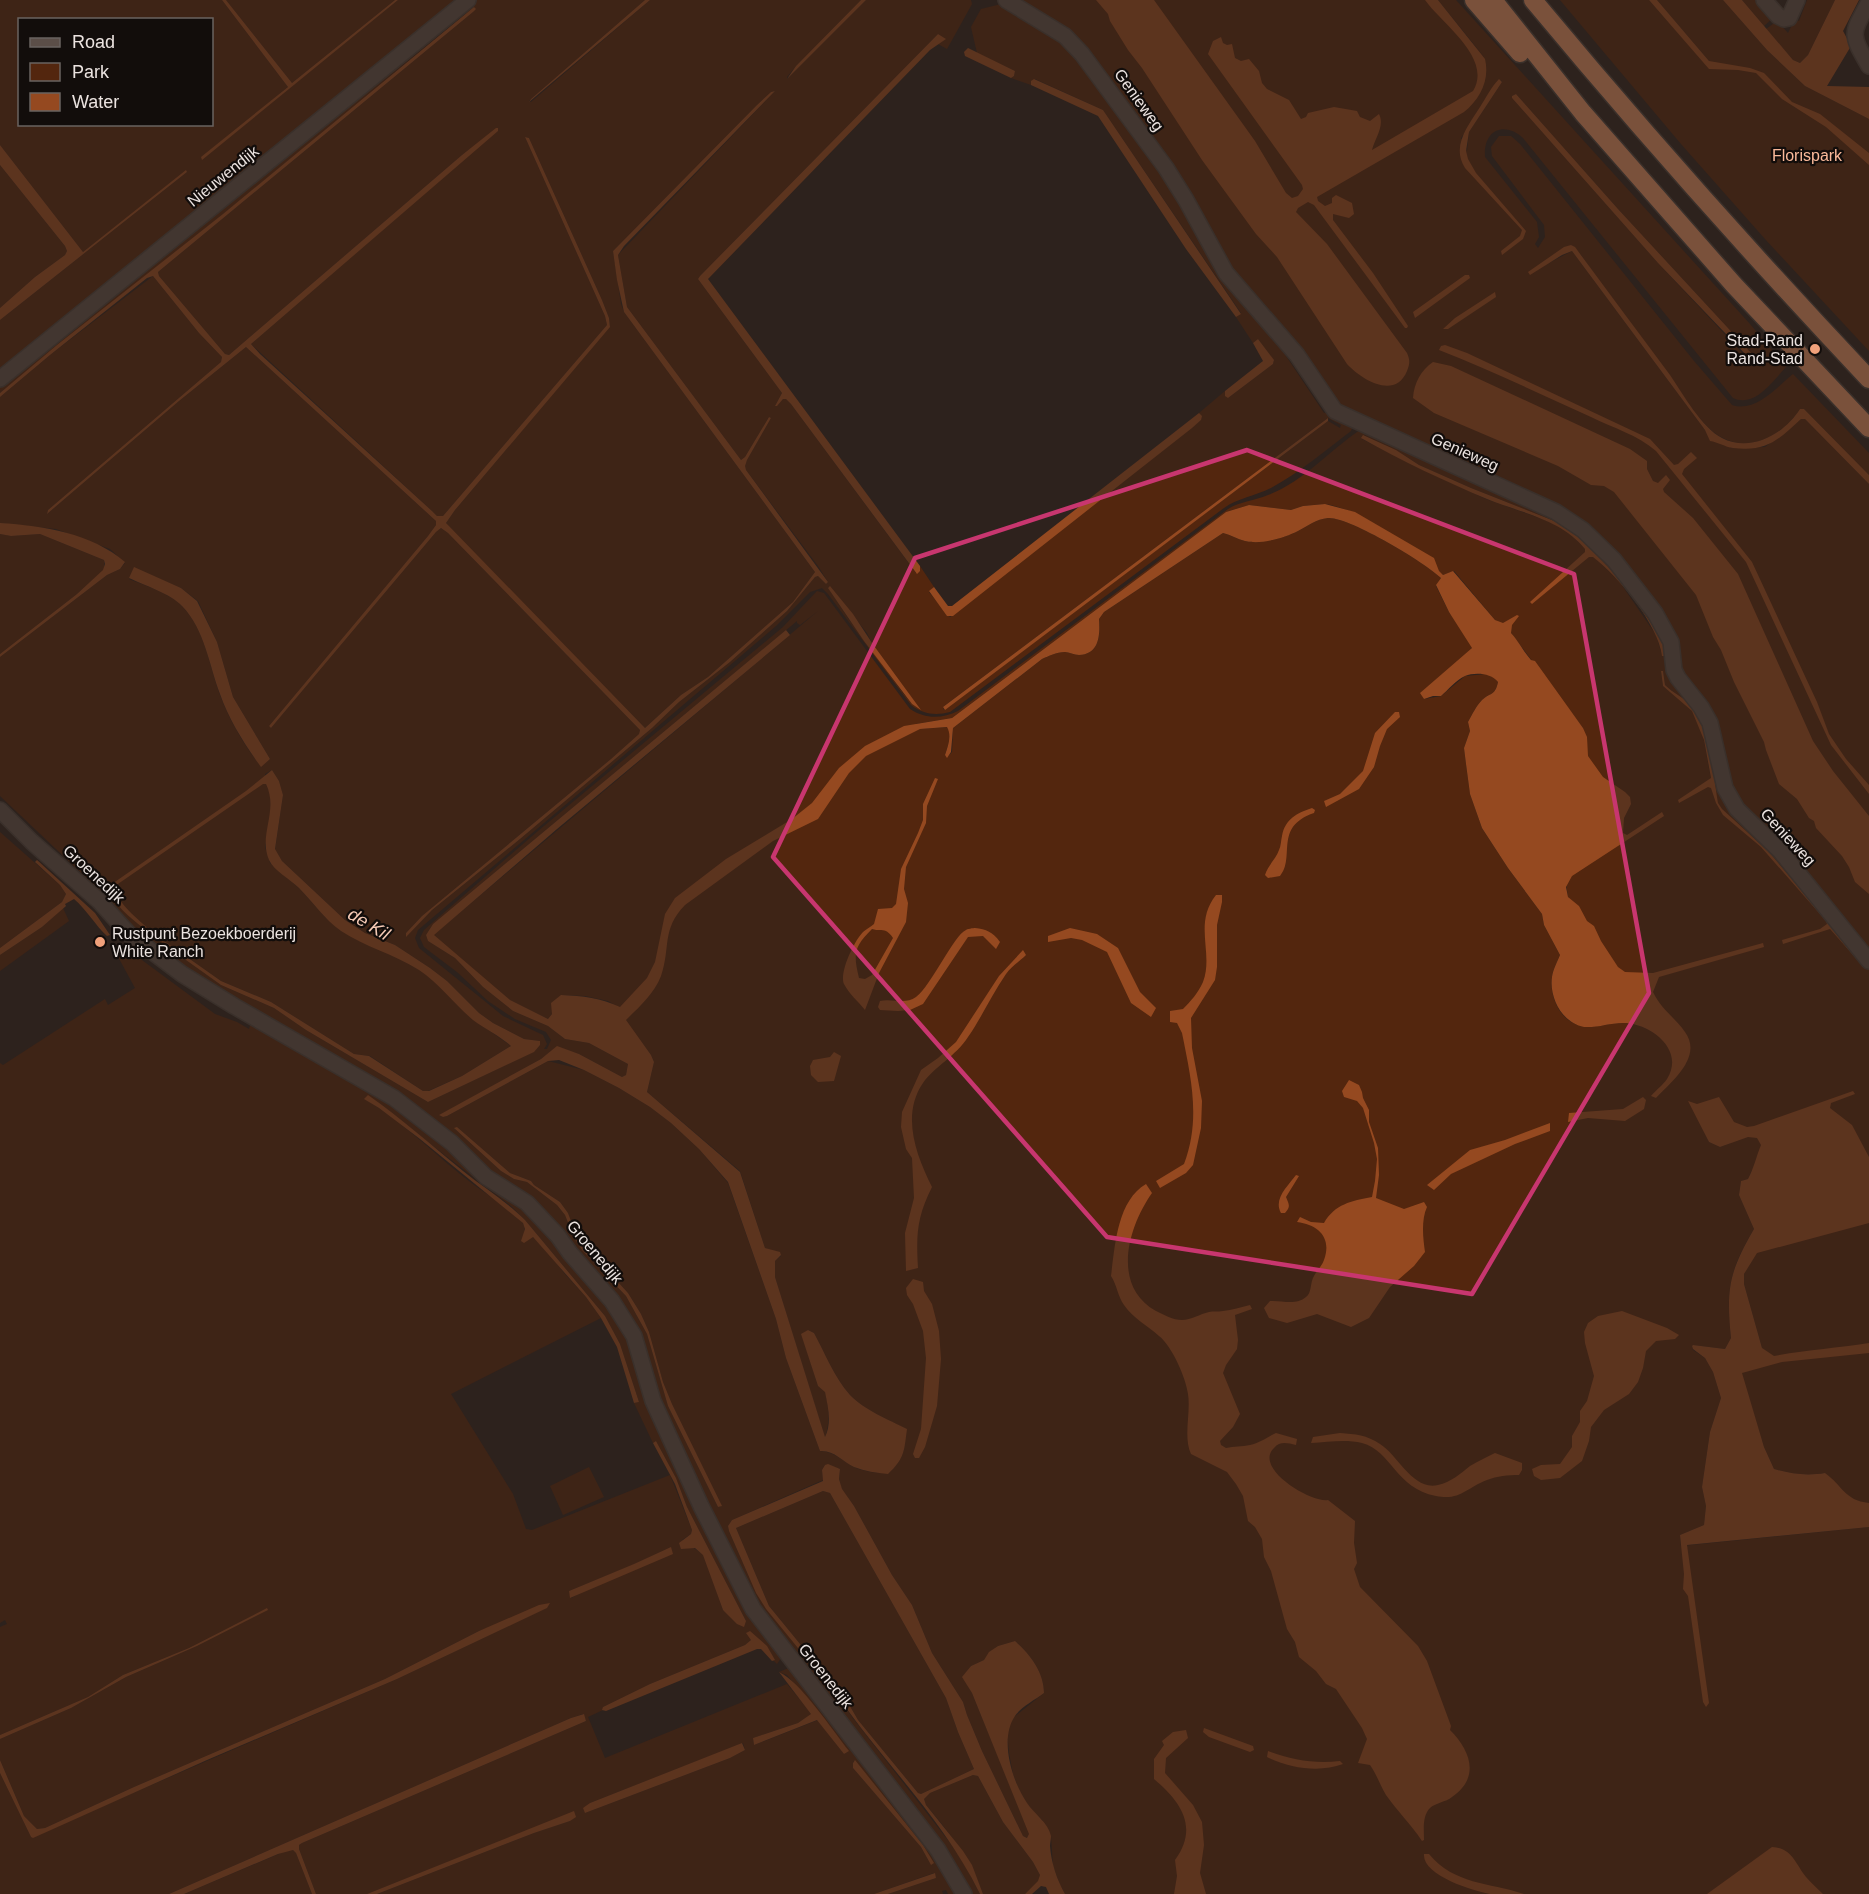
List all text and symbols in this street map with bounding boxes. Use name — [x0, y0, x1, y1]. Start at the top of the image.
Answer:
legend — [18, 18, 213, 126]
text: Road — [72, 32, 115, 52]
text: Park — [72, 62, 110, 82]
street label: Genieweg — [1111, 66, 1167, 134]
text: Water — [72, 92, 119, 112]
street label: Nieuwendijk — [184, 142, 263, 210]
park label: Florispark — [1772, 147, 1843, 164]
place label: Stad-Rand Rand-Stad — [1727, 332, 1803, 367]
marker: Stad-Rand Rand-Stad — [1808, 342, 1822, 356]
street label: Genieweg — [1429, 430, 1501, 474]
street label: Genieweg — [1757, 805, 1819, 869]
street label: Groenedijk — [60, 841, 129, 907]
water label: de Kil — [345, 904, 394, 945]
place label: Rustpunt Bezoekboerderij White Ranch — [112, 925, 296, 960]
marker: Rustpunt Bezoekboerderij White Ranch — [93, 935, 107, 949]
street label: Groenedijk — [564, 1217, 627, 1288]
street label: Groenedijk — [795, 1640, 857, 1713]

